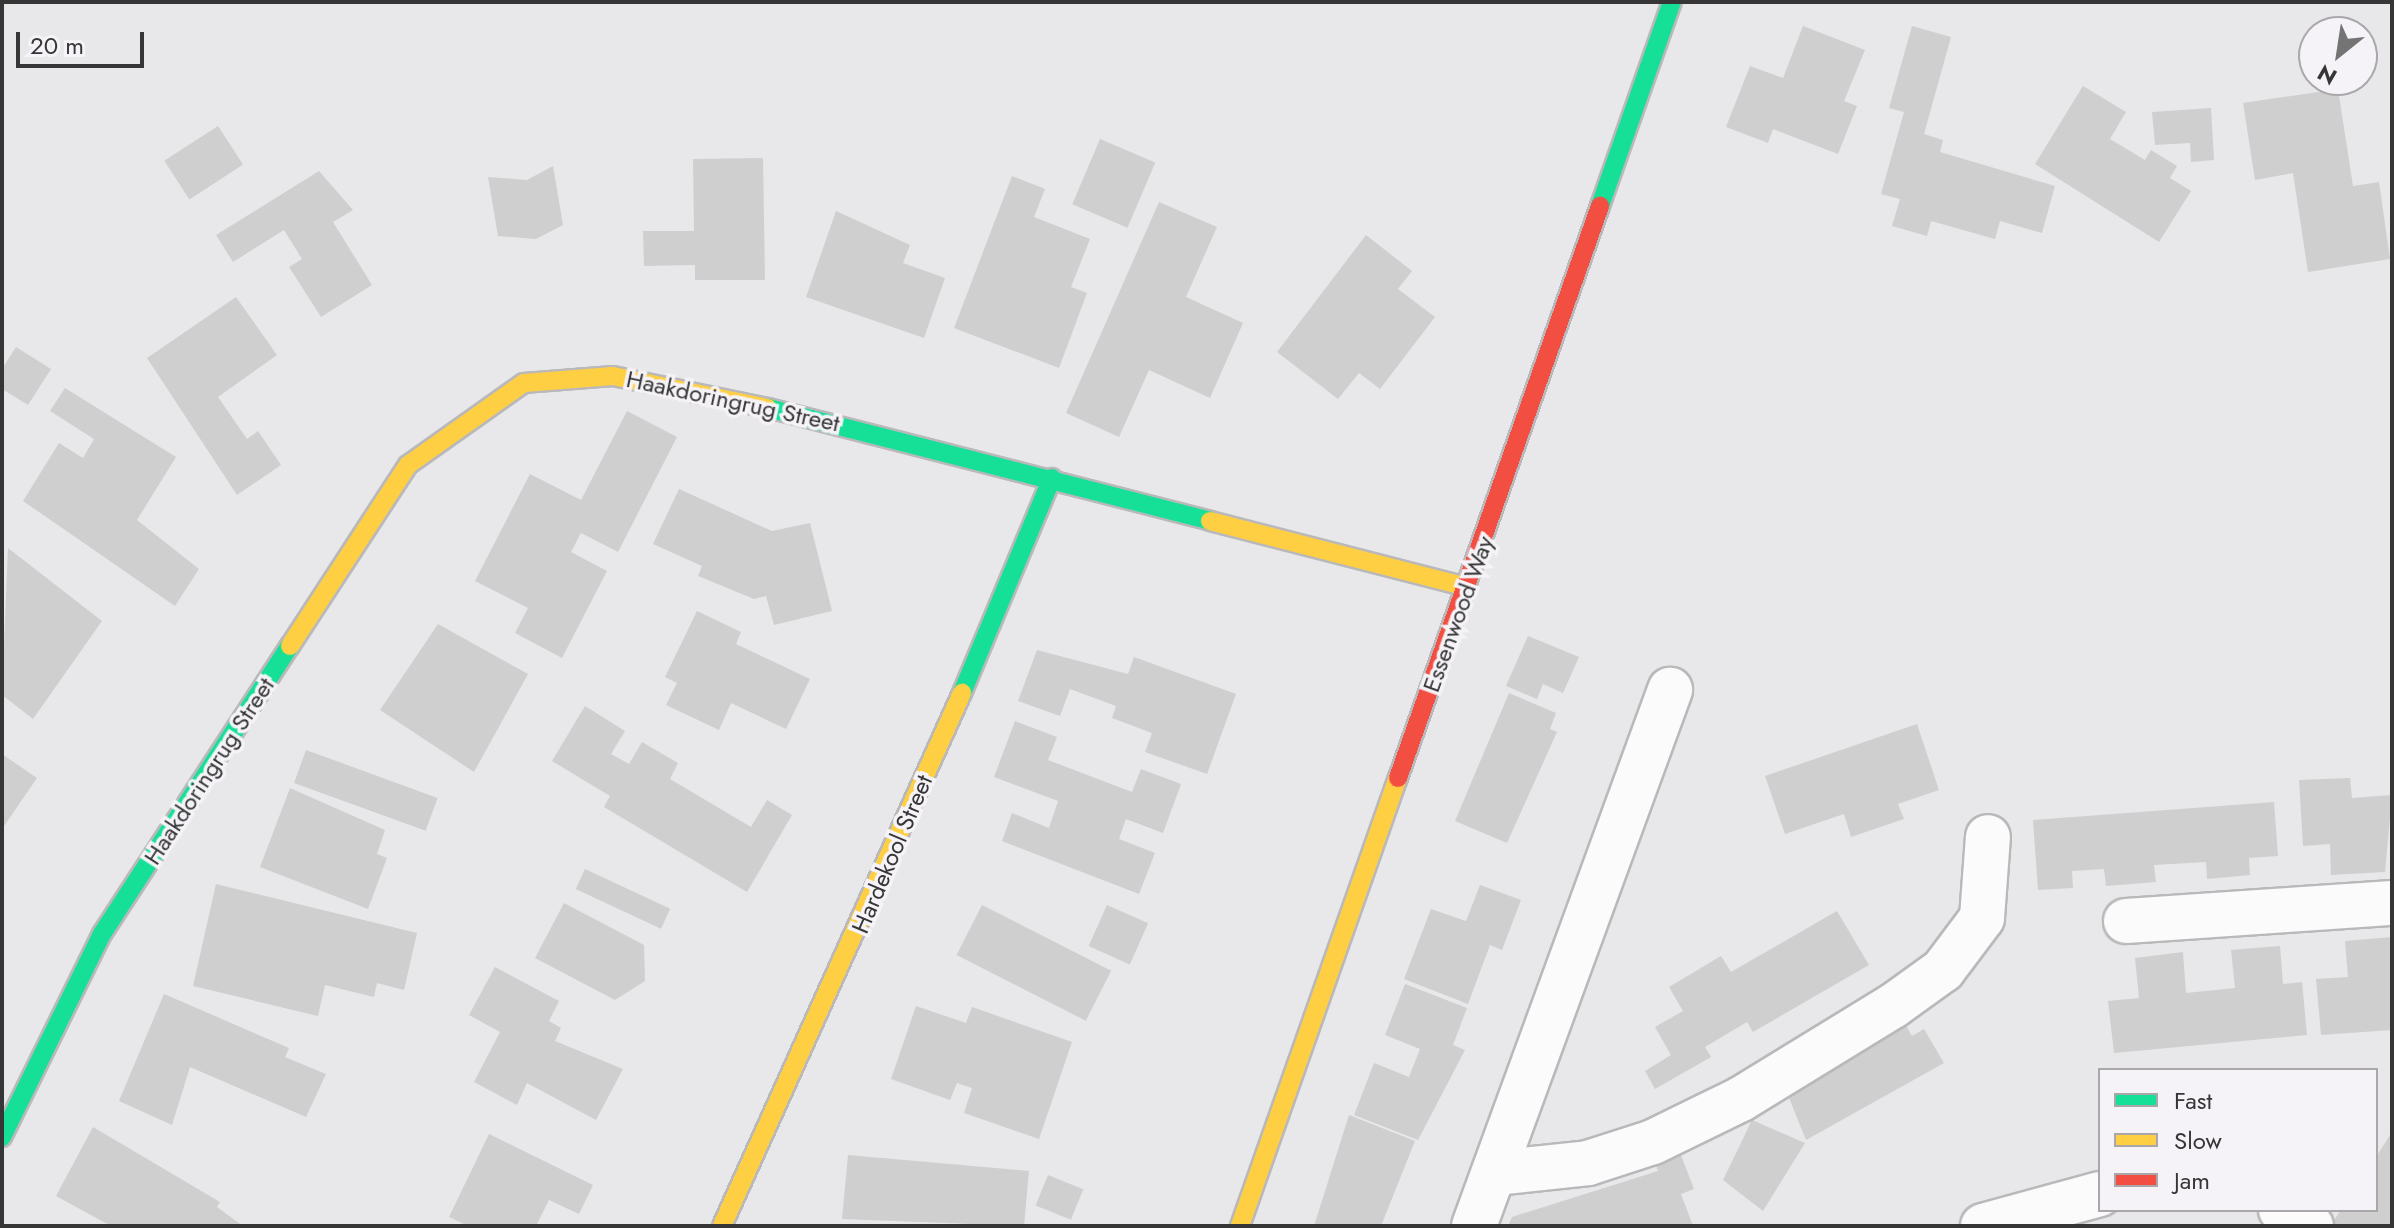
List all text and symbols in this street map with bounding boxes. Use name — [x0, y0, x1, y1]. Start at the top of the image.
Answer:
scale bar — [20, 16, 148, 66]
north arrow — [2298, 16, 2378, 96]
text: 20 m — [30, 28, 84, 63]
text: N — [2311, 57, 2343, 93]
street label: Haakdoringrug Street — [624, 364, 842, 438]
street label: Essenwood Way — [1416, 532, 1500, 696]
street label: Haakdoringrug Street — [138, 672, 280, 870]
street label: Hardekool Street — [846, 770, 938, 938]
legend — [2098, 1068, 2378, 1212]
text: Fast — [2174, 1083, 2212, 1118]
text: Slow — [2174, 1123, 2222, 1158]
text: Jam — [2174, 1163, 2210, 1198]

